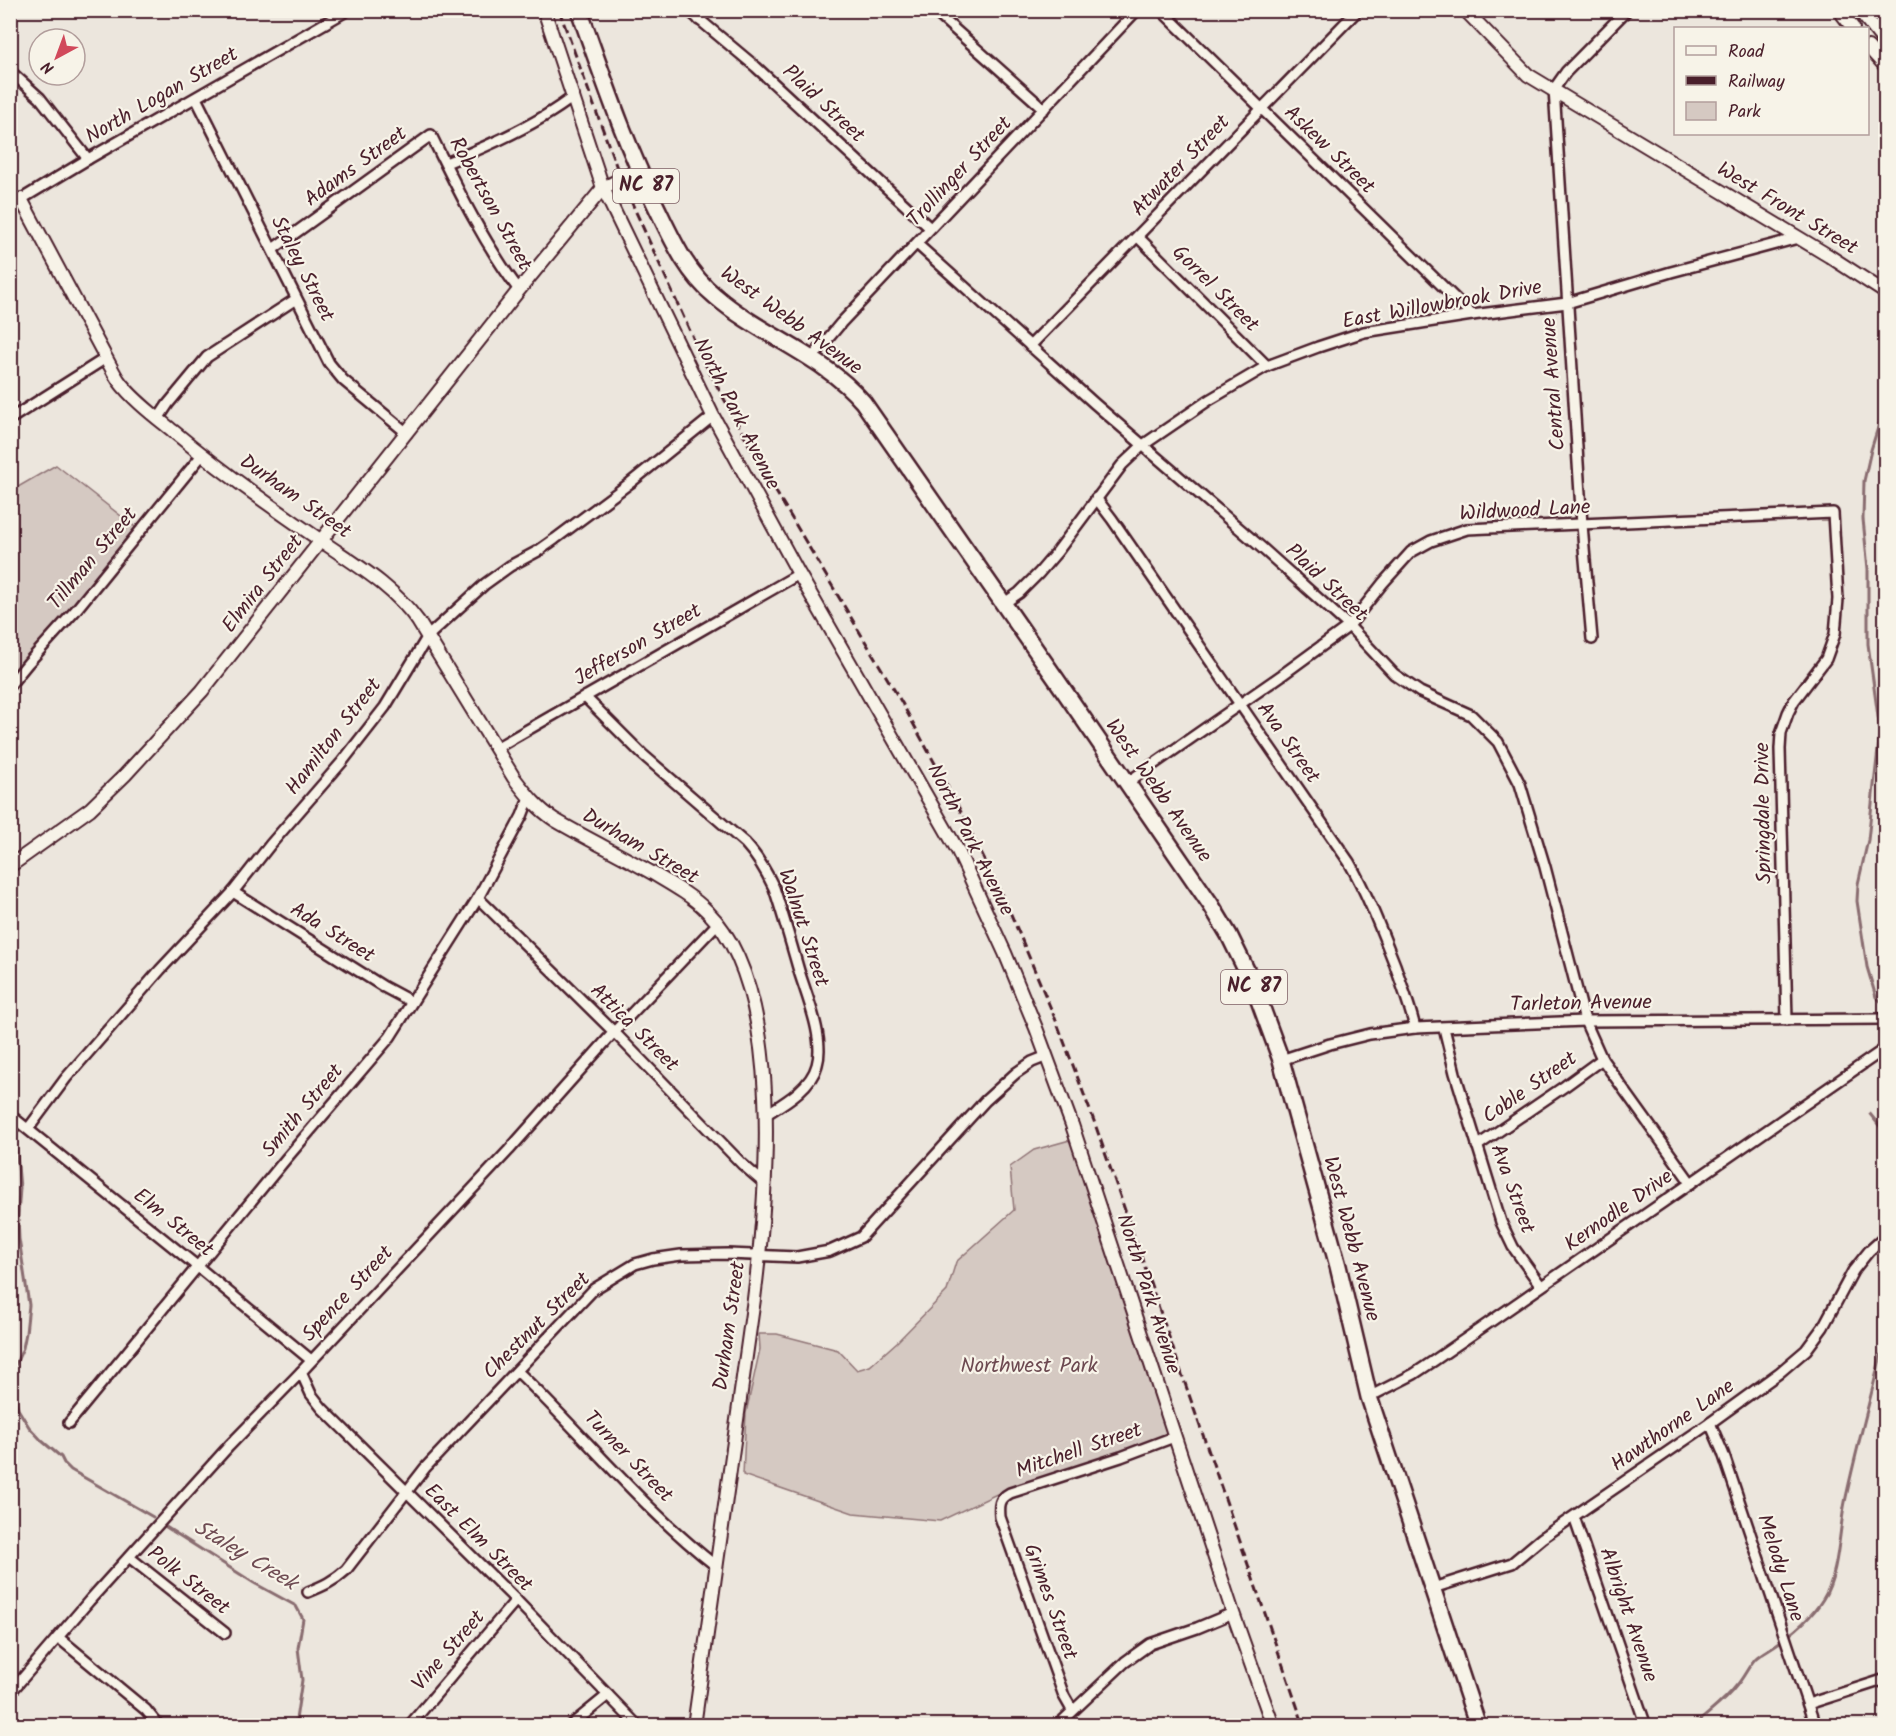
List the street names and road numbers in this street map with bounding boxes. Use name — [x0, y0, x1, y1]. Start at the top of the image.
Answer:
street label: North Logan Street — [79, 38, 246, 153]
street label: Plaid Street — [774, 57, 873, 152]
street label: Askew Street — [1276, 98, 1383, 203]
street label: Atwater Street — [1124, 107, 1239, 225]
street label: Trollinger Street — [899, 108, 1021, 235]
street label: Adams Street — [298, 118, 415, 216]
street label: Robertson Street — [440, 131, 541, 278]
street label: West Front Street — [1710, 154, 1865, 265]
road number: NC 87 — [613, 169, 679, 203]
street label: Staley Street — [261, 210, 343, 329]
street label: Gorrel Street — [1164, 238, 1267, 341]
street label: West Webb Avenue — [713, 258, 870, 384]
street label: East Willowbrook Drive — [1340, 271, 1545, 339]
street label: Central Avenue — [1533, 316, 1575, 452]
street label: North Park Avenue — [683, 332, 789, 496]
street label: Durham Street — [232, 446, 358, 548]
street label: Wildwood Lane — [1459, 491, 1592, 531]
street label: Tillman Street — [40, 499, 147, 618]
street label: Elmira Street — [214, 527, 313, 641]
street label: Plaid Street — [1277, 536, 1376, 631]
street label: Jefferson Street — [568, 595, 709, 695]
street label: Hamilton Street — [278, 670, 391, 803]
street label: Ava Street — [1248, 695, 1329, 791]
street label: West Webb Avenue — [1096, 712, 1220, 870]
street label: Springdale Drive — [1746, 741, 1782, 884]
street label: North Park Avenue — [917, 758, 1023, 922]
street label: Durham Street — [575, 800, 705, 894]
street label: Walnut Street — [768, 865, 838, 992]
street label: Ada Street — [283, 894, 382, 973]
road number: NC 87 — [1221, 970, 1287, 1004]
street label: Attica Street — [582, 976, 687, 1081]
street label: Tarleton Avenue — [1510, 986, 1653, 1022]
street label: Coble Street — [1476, 1043, 1585, 1133]
street label: Smith Street — [254, 1056, 353, 1165]
street label: Ava Street — [1481, 1140, 1544, 1239]
street label: West Webb Avenue — [1313, 1153, 1389, 1326]
street label: Kernodle Drive — [1558, 1161, 1681, 1261]
street label: Elm Street — [125, 1180, 221, 1267]
street label: North Park Avenue — [1107, 1210, 1190, 1379]
street label: Spence Street — [294, 1237, 402, 1350]
street label: Durham Street — [705, 1258, 756, 1393]
street label: Chestnut Street — [475, 1264, 599, 1388]
street label: Hawthorne Lane — [1604, 1371, 1742, 1481]
street label: Turner Street — [575, 1403, 681, 1511]
street label: Mitchell Street — [1011, 1414, 1147, 1488]
street label: East Elm Street — [416, 1476, 541, 1601]
street label: Melody Lane — [1747, 1510, 1813, 1627]
street label: Polk Street — [139, 1538, 237, 1625]
street label: Grimes Street — [1014, 1539, 1087, 1666]
street label: Albright Avenue — [1590, 1543, 1667, 1687]
street label: Vine Street — [404, 1602, 494, 1699]

